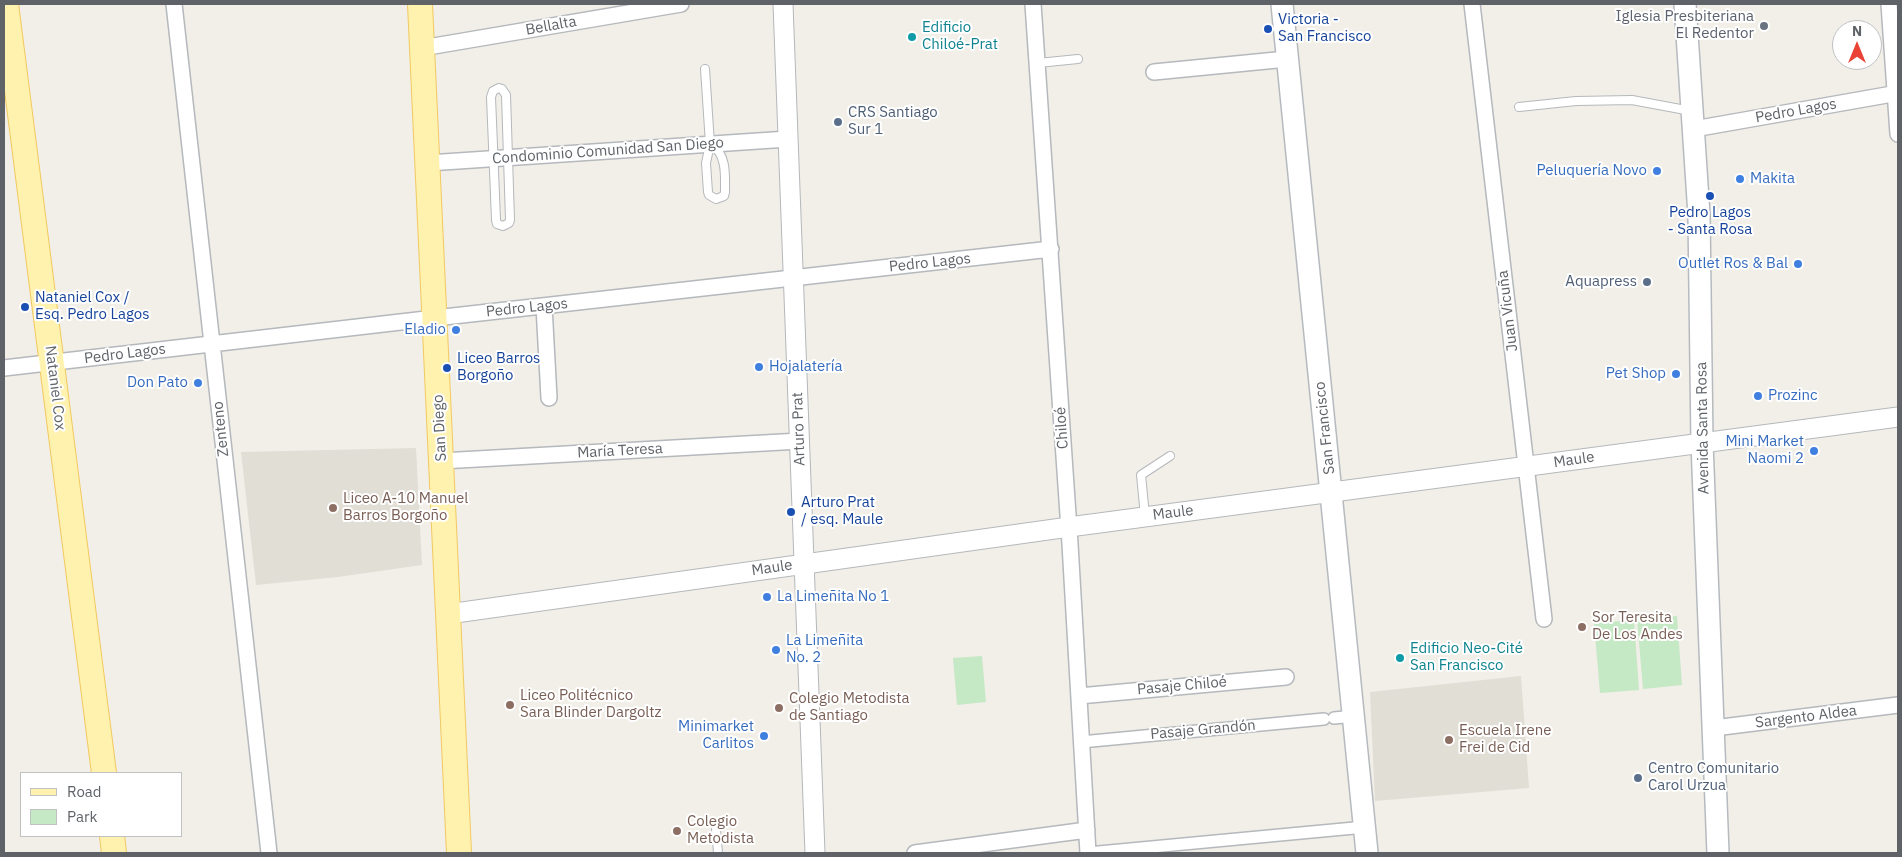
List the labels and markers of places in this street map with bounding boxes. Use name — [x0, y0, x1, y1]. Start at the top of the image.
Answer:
place label: Iglesia Presbiteriana El Redentor — [1616, 8, 1754, 43]
place label: Victoria - San Francisco — [1278, 11, 1371, 46]
place label: Edificio Chiloé-Prat — [922, 19, 998, 54]
marker: Iglesia Presbiteriana El Redentor — [1758, 20, 1770, 32]
marker: Victoria - San Francisco — [1262, 23, 1274, 35]
marker: Edificio Chiloé-Prat — [906, 31, 918, 43]
place label: CRS Santiago Sur 1 — [848, 104, 938, 139]
marker: CRS Santiago Sur 1 — [832, 116, 844, 128]
place label: Peluquería Novo — [1537, 162, 1647, 180]
marker: Peluquería Novo — [1651, 165, 1663, 177]
place label: Makita — [1750, 170, 1795, 188]
marker: Makita — [1734, 173, 1746, 185]
marker: Pedro Lagos - Santa Rosa — [1704, 190, 1716, 202]
place label: Pedro Lagos - Santa Rosa — [1668, 204, 1752, 239]
place label: Outlet Ros & Bal — [1678, 255, 1788, 273]
marker: Outlet Ros & Bal — [1792, 258, 1804, 270]
place label: Aquapress — [1565, 273, 1637, 291]
marker: Aquapress — [1641, 276, 1653, 288]
place label: Nataniel Cox / Esq. Pedro Lagos — [35, 289, 150, 324]
marker: Nataniel Cox / Esq. Pedro Lagos — [19, 301, 31, 313]
place label: Eladio — [404, 321, 446, 339]
marker: Eladio — [450, 324, 462, 336]
place label: Liceo Barros Borgoño — [457, 350, 540, 385]
place label: Hojalatería — [769, 358, 843, 376]
marker: Hojalatería — [753, 361, 765, 373]
marker: Liceo Barros Borgoño — [441, 362, 453, 374]
place label: Pet Shop — [1606, 365, 1666, 383]
marker: Pet Shop — [1670, 368, 1682, 380]
place label: Don Pato — [127, 374, 188, 392]
marker: Don Pato — [192, 377, 204, 389]
place label: Prozinc — [1768, 387, 1817, 405]
marker: Prozinc — [1752, 390, 1764, 402]
place label: Mini Market Naomi 2 — [1725, 433, 1804, 468]
marker: Mini Market Naomi 2 — [1808, 445, 1820, 457]
place label: Liceo A-10 Manuel Barros Borgoño — [343, 490, 468, 525]
place label: Arturo Prat / esq. Maule — [801, 494, 883, 529]
marker: Liceo A-10 Manuel Barros Borgoño — [327, 502, 339, 514]
marker: Arturo Prat / esq. Maule — [785, 506, 797, 518]
place label: La Limeñita No 1 — [777, 588, 889, 606]
marker: La Limeñita No 1 — [761, 591, 773, 603]
place label: Sor Teresita De Los Andes — [1592, 609, 1683, 644]
marker: Sor Teresita De Los Andes — [1576, 621, 1588, 633]
place label: La Limeñita No. 2 — [786, 632, 863, 667]
place label: Edificio Neo-Cité San Francisco — [1410, 640, 1523, 675]
marker: La Limeñita No. 2 — [770, 644, 782, 656]
marker: Edificio Neo-Cité San Francisco — [1394, 652, 1406, 664]
place label: Liceo Politécnico Sara Blinder Dargoltz — [520, 687, 662, 722]
place label: Colegio Metodista de Santiago — [789, 690, 910, 725]
marker: Liceo Politécnico Sara Blinder Dargoltz — [504, 699, 516, 711]
marker: Colegio Metodista de Santiago — [773, 702, 785, 714]
place label: Minimarket Carlitos — [678, 718, 754, 753]
place label: Escuela Irene Frei de Cid — [1459, 722, 1551, 757]
marker: Minimarket Carlitos — [758, 730, 770, 742]
marker: Escuela Irene Frei de Cid — [1443, 734, 1455, 746]
place label: Centro Comunitario Carol Urzua — [1648, 760, 1779, 795]
marker: Centro Comunitario Carol Urzua — [1632, 772, 1644, 784]
place label: Colegio Metodista — [687, 813, 754, 848]
marker: Colegio Metodista — [671, 825, 683, 837]

